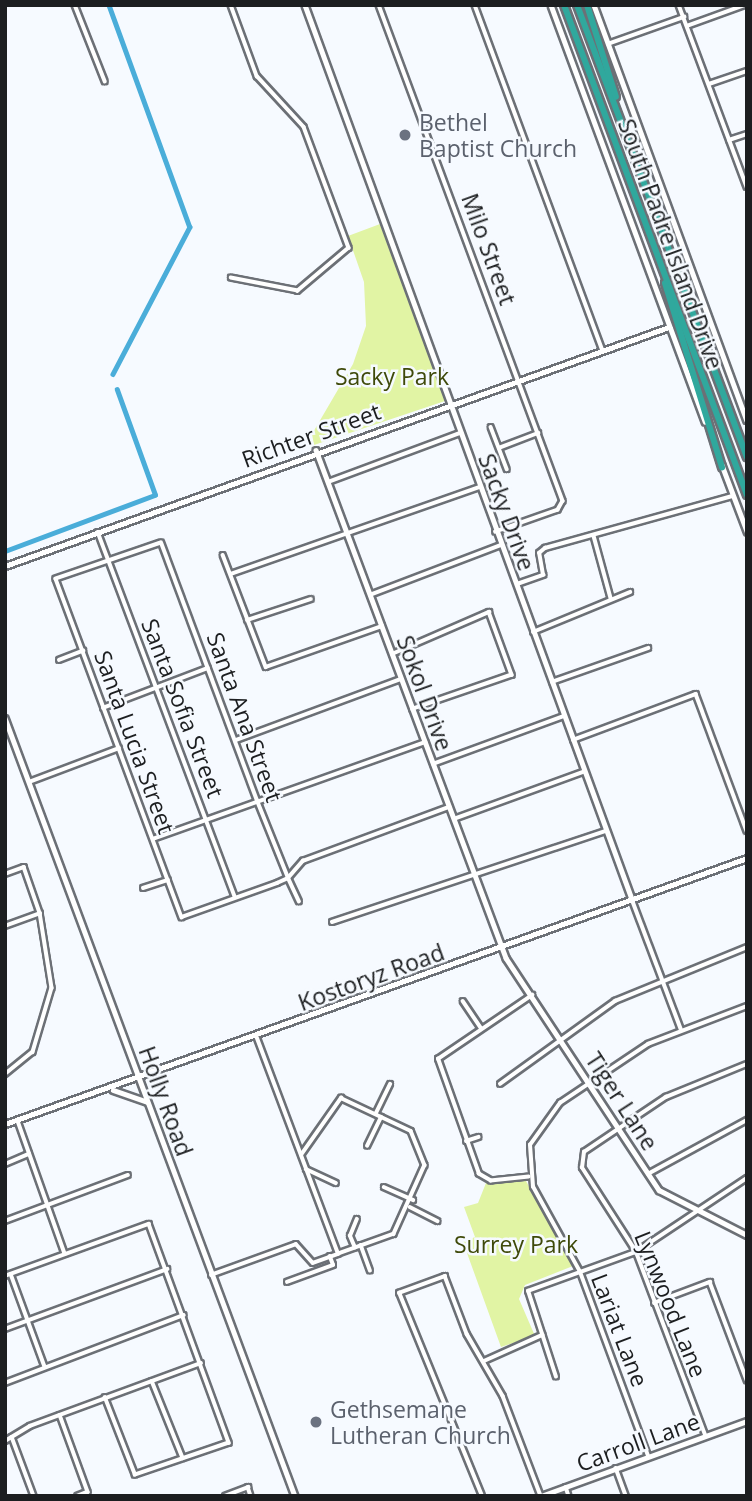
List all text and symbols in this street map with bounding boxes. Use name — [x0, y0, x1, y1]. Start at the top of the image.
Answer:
place label: Bethel Baptist Church — [419, 108, 577, 162]
street label: South Padre Island Drive — [613, 115, 729, 373]
marker: Bethel Baptist Church — [397, 127, 413, 143]
street label: Milo Street — [456, 190, 522, 308]
park label: Sacky Park — [335, 362, 449, 390]
street label: Richter Street — [238, 397, 384, 473]
street label: Sacky Drive — [473, 450, 541, 574]
street label: Santa Sofia Street — [136, 615, 230, 801]
street label: Santa Ana Street — [202, 629, 288, 805]
street label: Sokol Drive — [391, 632, 459, 754]
street label: Santa Lucia Street — [89, 647, 181, 837]
street label: Kostoryz Road — [294, 938, 448, 1016]
street label: Holly Road — [133, 1042, 199, 1160]
street label: Tiger Lane — [580, 1047, 664, 1155]
street label: Lynwood Lane — [629, 1227, 713, 1381]
park label: Surrey Park — [454, 1230, 578, 1258]
street label: Lariat Lane — [586, 1270, 654, 1390]
place label: Gethsemane Lutheran Church — [330, 1395, 511, 1449]
street label: Carroll Lane — [573, 1407, 703, 1477]
marker: Gethsemane Lutheran Church — [308, 1414, 324, 1430]

